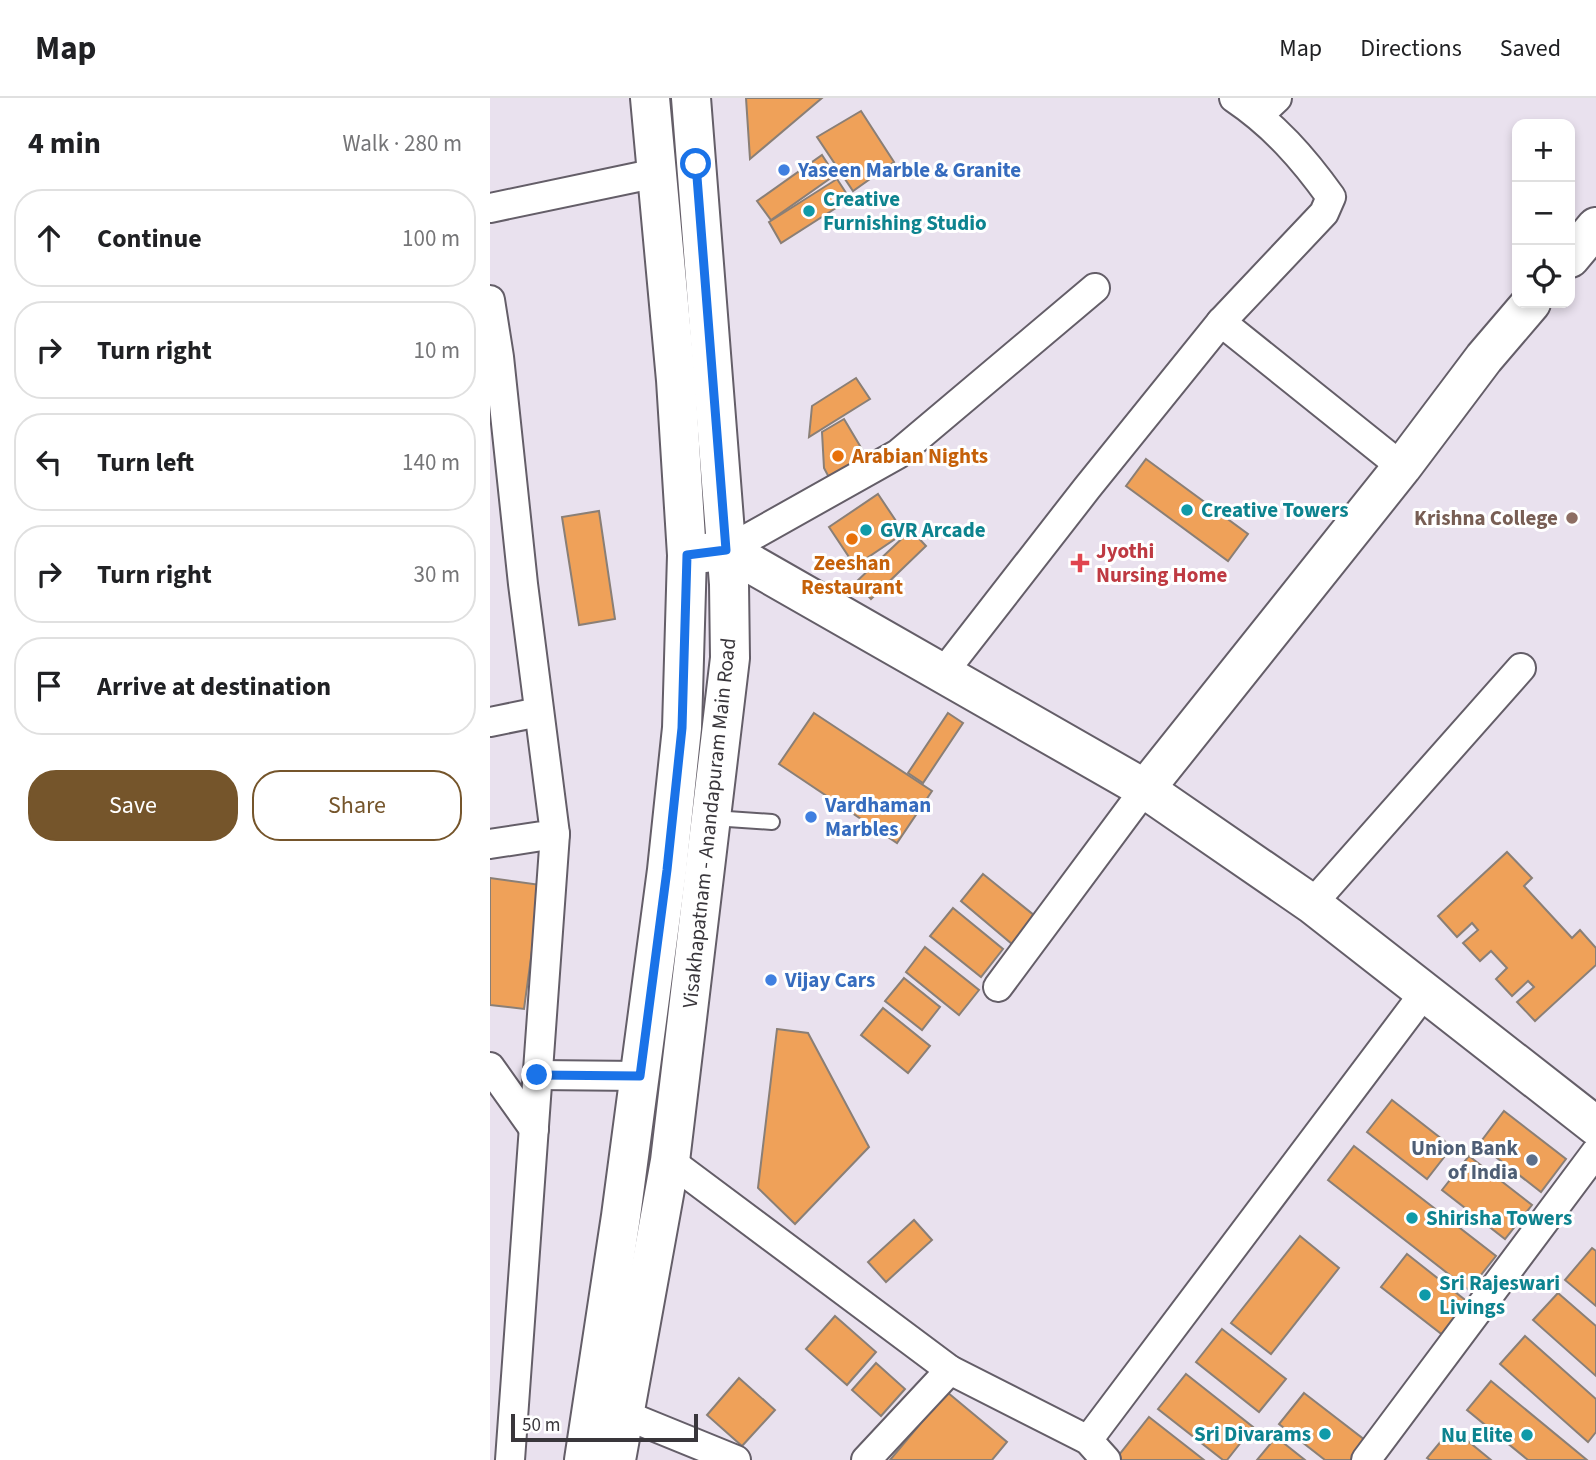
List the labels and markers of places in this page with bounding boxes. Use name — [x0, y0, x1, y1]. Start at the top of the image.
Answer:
place label: Yaseen Marble & Granite — [797, 155, 1021, 185]
marker: Yaseen Marble & Granite — [776, 162, 792, 178]
place label: Creative Furnishing Studio — [823, 184, 987, 238]
marker: Creative Furnishing Studio — [801, 203, 817, 219]
place label: Arabian Nights — [851, 441, 988, 471]
marker: Arabian Nights — [830, 448, 846, 464]
place label: Creative Towers — [1201, 495, 1348, 525]
marker: Creative Towers — [1179, 502, 1195, 518]
place label: Krishna College — [1414, 503, 1558, 533]
marker: Krishna College — [1564, 510, 1580, 526]
place label: GVR Arcade — [880, 515, 986, 545]
marker: GVR Arcade — [858, 522, 874, 538]
marker: Zeeshan Restaurant — [844, 531, 860, 547]
place label: Jyothi Nursing Home — [1096, 536, 1227, 590]
place label: Zeeshan Restaurant — [801, 548, 903, 602]
marker: Jyothi Nursing Home — [1070, 553, 1090, 573]
place label: Vardhaman Marbles — [824, 790, 931, 844]
marker: Vardhaman Marbles — [803, 809, 819, 825]
place label: Vijay Cars — [784, 965, 875, 995]
marker: Vijay Cars — [763, 972, 779, 988]
place label: Union Bank of India — [1411, 1133, 1518, 1187]
marker: Union Bank of India — [1524, 1152, 1540, 1168]
place label: Shirisha Towers — [1426, 1203, 1572, 1233]
marker: Shirisha Towers — [1404, 1210, 1420, 1226]
place label: Sri Rajeswari Livings — [1439, 1268, 1560, 1322]
marker: Sri Rajeswari Livings — [1417, 1287, 1433, 1303]
place label: Sri Divarams — [1194, 1419, 1311, 1449]
place label: Nu Elite — [1441, 1420, 1513, 1450]
marker: Sri Divarams — [1317, 1426, 1333, 1442]
marker: Nu Elite — [1519, 1427, 1535, 1443]

